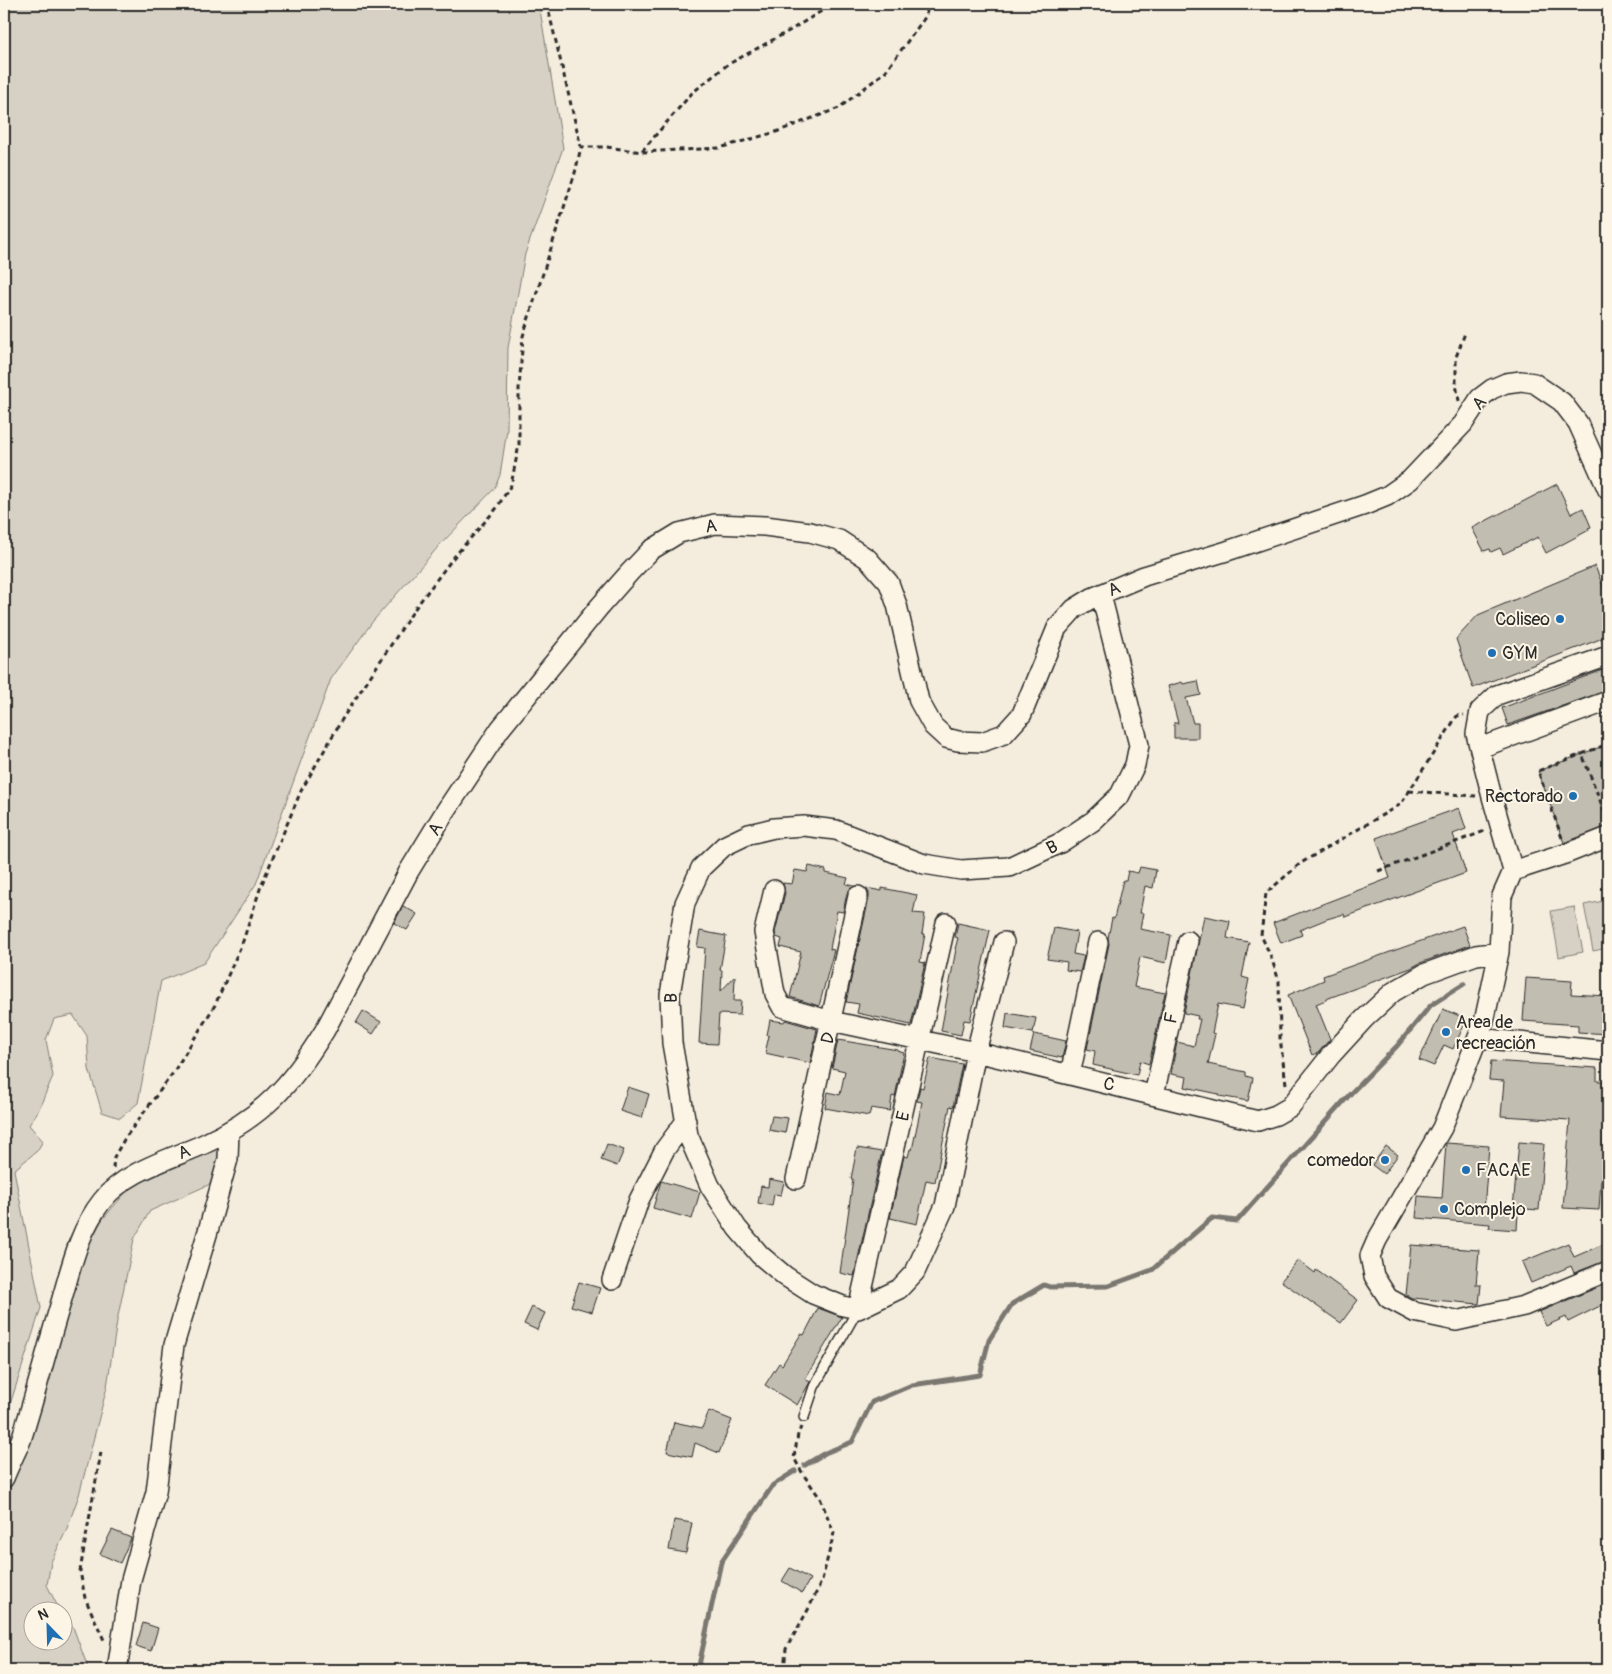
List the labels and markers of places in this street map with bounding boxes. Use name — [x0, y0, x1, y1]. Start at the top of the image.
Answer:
place label: Coliseo — [1495, 608, 1550, 631]
marker: Coliseo — [1554, 613, 1566, 625]
place label: GYM — [1502, 642, 1537, 665]
marker: GYM — [1486, 647, 1498, 659]
place label: Rectorado — [1485, 785, 1563, 808]
marker: Rectorado — [1567, 790, 1579, 802]
place label: Area de recreación — [1456, 1011, 1536, 1055]
marker: Area de recreación — [1440, 1026, 1452, 1038]
place label: comedor — [1307, 1149, 1376, 1172]
marker: comedor — [1379, 1154, 1391, 1166]
place label: FACAE — [1476, 1159, 1531, 1182]
marker: FACAE — [1460, 1164, 1472, 1176]
place label: Complejo — [1454, 1198, 1526, 1221]
marker: Complejo — [1438, 1203, 1450, 1215]

